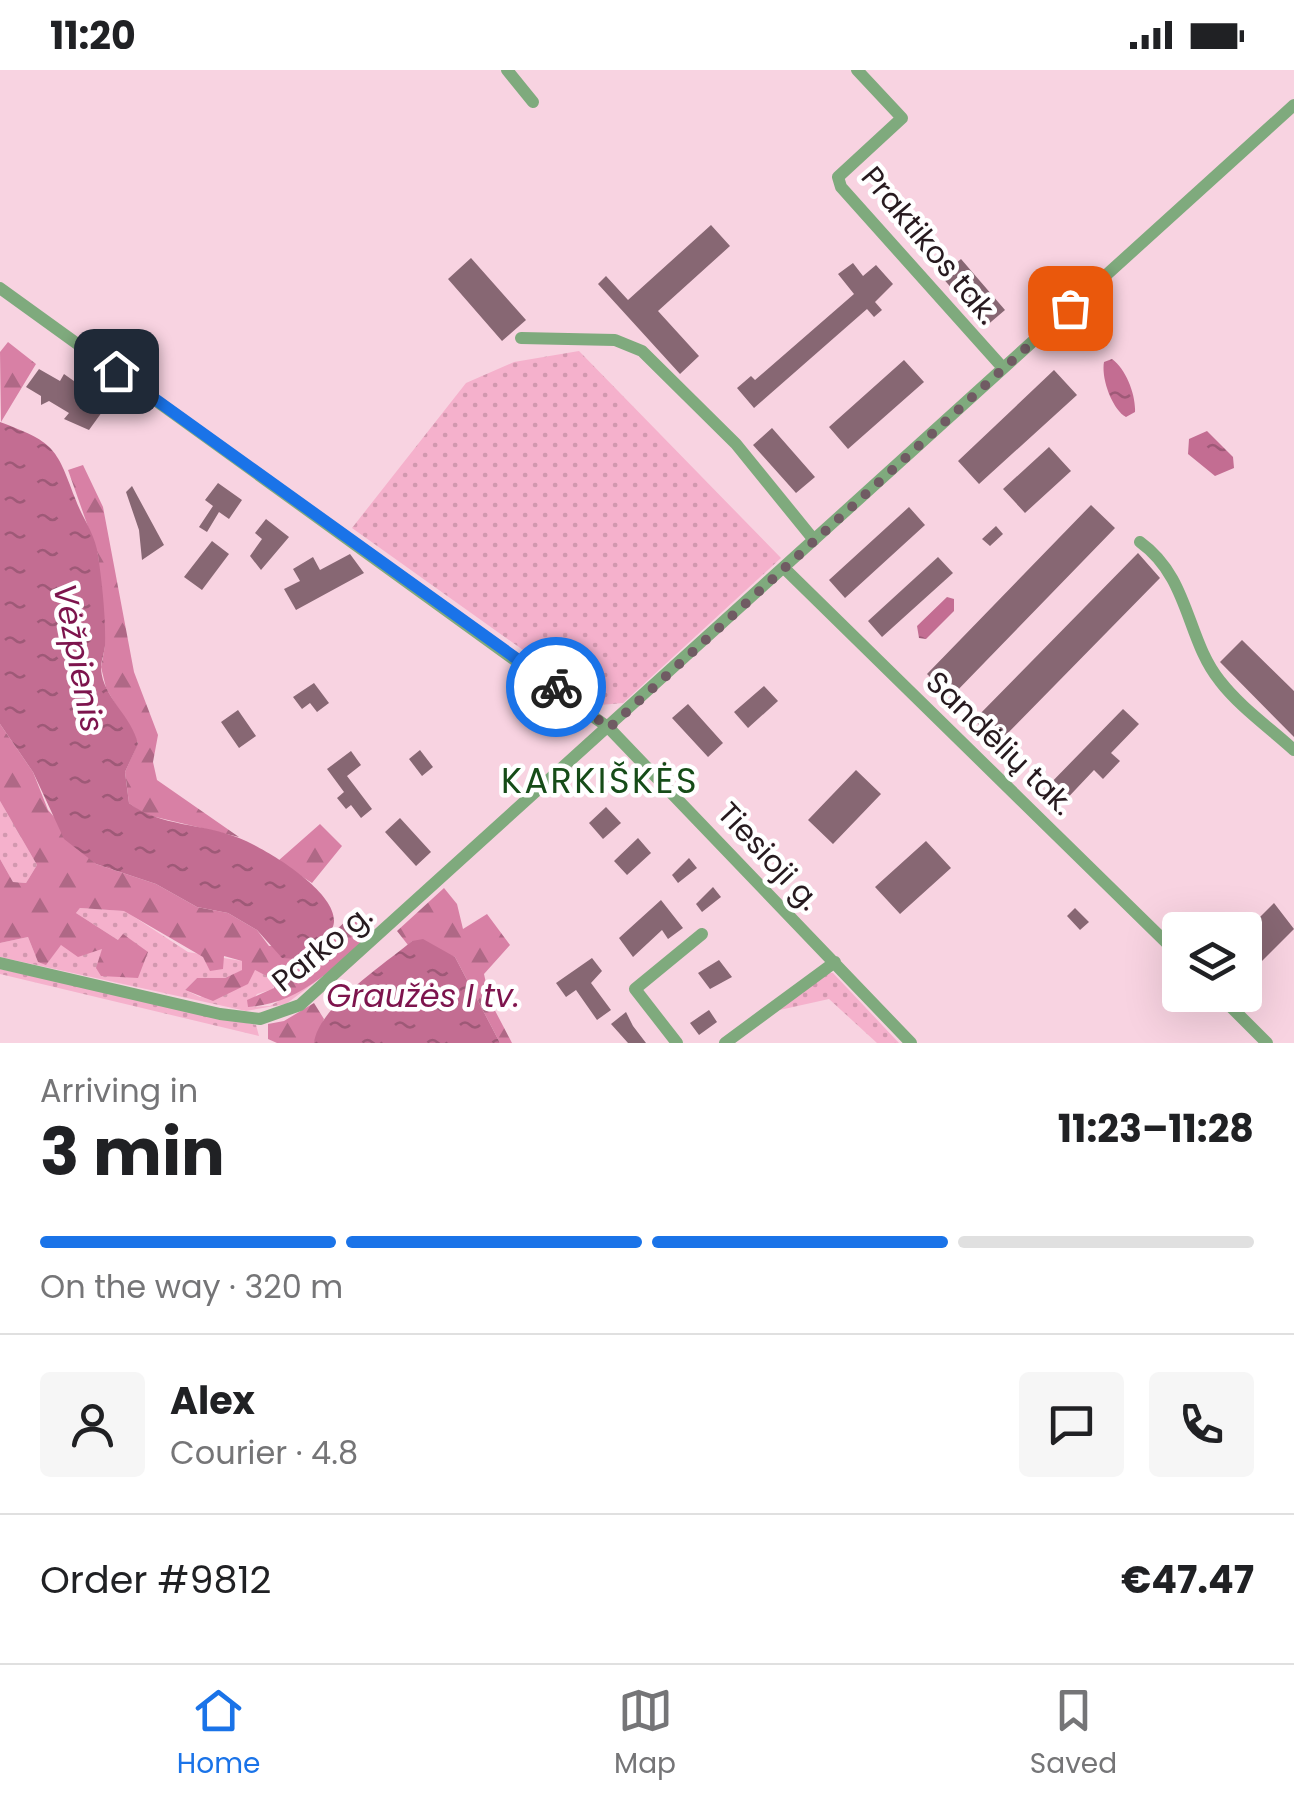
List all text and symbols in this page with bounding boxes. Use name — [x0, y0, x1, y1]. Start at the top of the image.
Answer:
text: 11:20 — [50, 9, 136, 62]
street label: Praktikos tak. — [851, 157, 1009, 333]
pin — [1028, 266, 1113, 351]
icon: bag — [1043, 281, 1098, 336]
pin — [74, 329, 159, 414]
icon: home — [89, 344, 144, 399]
water label: Vėžpienis — [43, 580, 115, 736]
courier — [506, 637, 606, 737]
icon: bike — [529, 660, 584, 715]
street label: Sandėlių tak. — [916, 661, 1084, 825]
district label: KARKIŠKĖS — [501, 756, 699, 805]
street label: Tiesioji g. — [708, 792, 830, 920]
street label: Parko g. — [263, 894, 381, 1002]
map controls — [1162, 912, 1262, 1012]
button: layers — [1162, 912, 1262, 1012]
water label: Graužės I tv. — [326, 973, 520, 1018]
text: Arriving in — [40, 1068, 198, 1113]
text: 11:23–11:28 — [1058, 1102, 1254, 1155]
text: 3 min — [40, 1107, 225, 1198]
text: On the way · 320 m — [40, 1264, 343, 1309]
button: person — [40, 1372, 145, 1477]
button: chat — [1019, 1372, 1124, 1477]
button: phone — [1149, 1372, 1254, 1477]
text: Alex — [170, 1374, 255, 1427]
text: Courier · 4.8 — [170, 1430, 358, 1475]
text: Order #9812 — [40, 1553, 271, 1606]
text: €47.47 — [1121, 1553, 1254, 1606]
tab: Home — [177, 1683, 260, 1785]
tab: Map — [614, 1683, 676, 1785]
tab: Saved — [1030, 1683, 1117, 1785]

